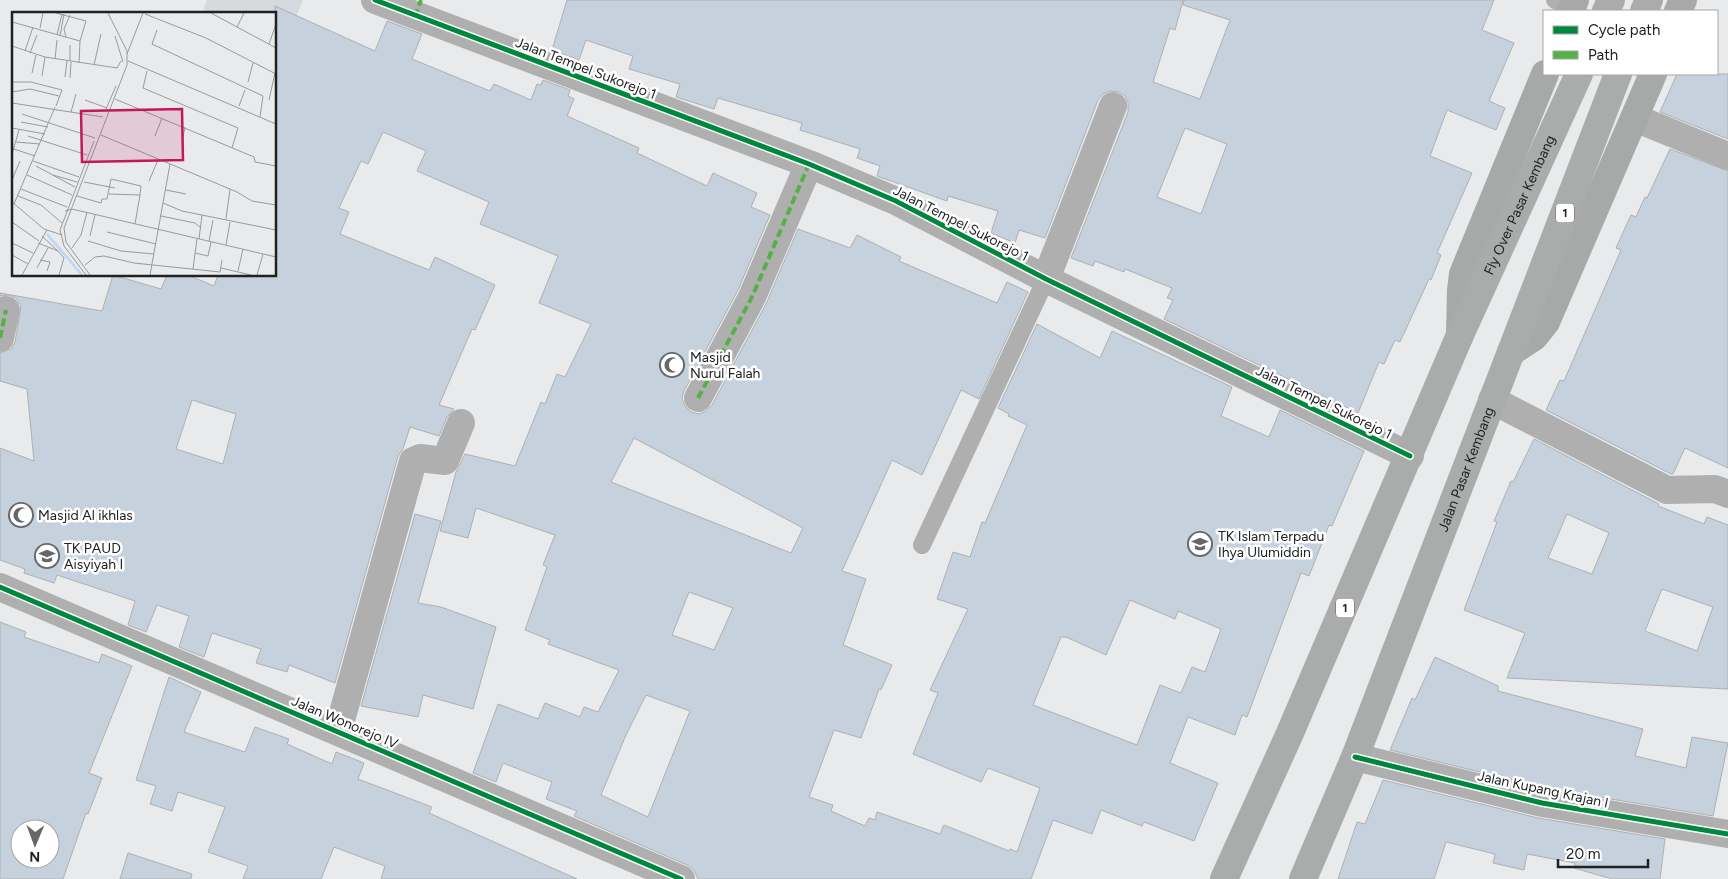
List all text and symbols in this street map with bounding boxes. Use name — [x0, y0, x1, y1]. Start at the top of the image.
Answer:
legend — [1543, 10, 1718, 75]
inset map — [12, 12, 276, 276]
text: Cycle path — [1588, 21, 1660, 39]
street label: Jalan Tempel Sukorejo 1 — [513, 34, 659, 103]
text: Path — [1588, 46, 1618, 64]
street label: Fly Over Pasar Kembang — [1481, 133, 1559, 278]
street label: Jalan Tempel Sukorejo 1 — [890, 182, 1031, 265]
road number: 1 — [1556, 204, 1574, 222]
place label: Masjid Nurul Falah — [690, 349, 761, 382]
mosque icon: Masjid Nurul Falah — [659, 352, 685, 378]
street label: Jalan Tempel Sukorejo 1 — [1253, 362, 1395, 443]
street label: Jalan Pasar Kembang — [1435, 405, 1498, 534]
mosque icon: Masjid Al ikhlas — [8, 502, 34, 528]
place label: Masjid Al ikhlas — [38, 507, 133, 524]
place label: TK Islam Terpadu Ihya Ulumiddin — [1218, 528, 1324, 561]
school or university icon: TK Islam Terpadu Ihya Ulumiddin — [1187, 531, 1213, 557]
place label: TK PAUD Aisyiyah I — [64, 540, 123, 573]
school or university icon: TK PAUD Aisyiyah I — [34, 543, 60, 569]
road number: 1 — [1336, 598, 1354, 618]
street label: Jalan Wonorejo IV — [289, 692, 401, 753]
street label: Jalan Kupang Krajan I — [1476, 767, 1610, 812]
north arrow — [10, 819, 60, 869]
scale bar — [1558, 836, 1648, 868]
text: 20 m — [1566, 845, 1600, 863]
text: N — [29, 848, 40, 865]

